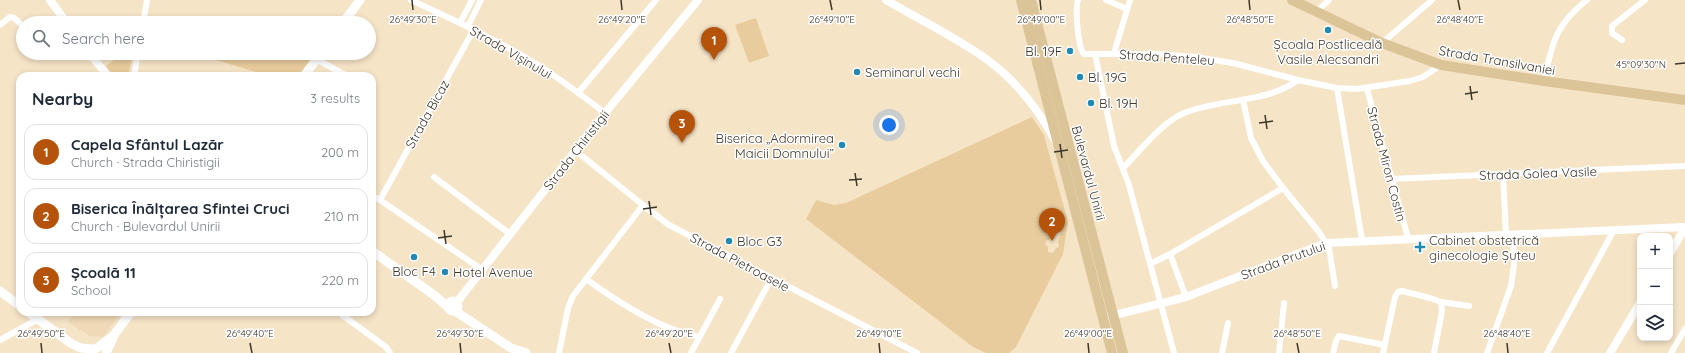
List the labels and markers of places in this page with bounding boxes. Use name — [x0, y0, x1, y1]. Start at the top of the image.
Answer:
marker: Școala Postliceală Vasile Alecsandri — [1323, 25, 1333, 35]
pin: 1 — [701, 27, 727, 60]
place label: Școala Postliceală Vasile Alecsandri — [1274, 36, 1382, 67]
place label: Bl. 19F — [1025, 43, 1062, 59]
marker: Bl. 19F — [1065, 46, 1075, 56]
place label: Seminarul vechi — [865, 64, 960, 80]
marker: Seminarul vechi — [852, 67, 862, 77]
place label: Bl. 19G — [1088, 69, 1126, 85]
marker: Bl. 19G — [1075, 72, 1085, 82]
place label: Bl. 19H — [1099, 95, 1138, 111]
marker: Bl. 19H — [1086, 98, 1096, 108]
pin: 3 — [669, 110, 695, 143]
place label: Biserica „Adormirea Maicii Domnului” — [715, 130, 834, 161]
marker: Biserica „Adormirea Maicii Domnului” — [837, 140, 847, 150]
pin: 2 — [1039, 208, 1065, 241]
place label: Cabinet obstetrică ginecologie Șuteu — [1429, 232, 1539, 263]
place label: Bloc G3 — [737, 233, 782, 249]
marker: Bloc G3 — [724, 236, 734, 246]
marker: Cabinet obstetrică ginecologie Șuteu — [1414, 241, 1426, 253]
marker: Bloc F4 — [409, 252, 419, 262]
place label: Bloc F4 — [392, 263, 436, 279]
place label: Hotel Avenue — [453, 264, 533, 280]
marker: Hotel Avenue — [440, 267, 450, 277]

